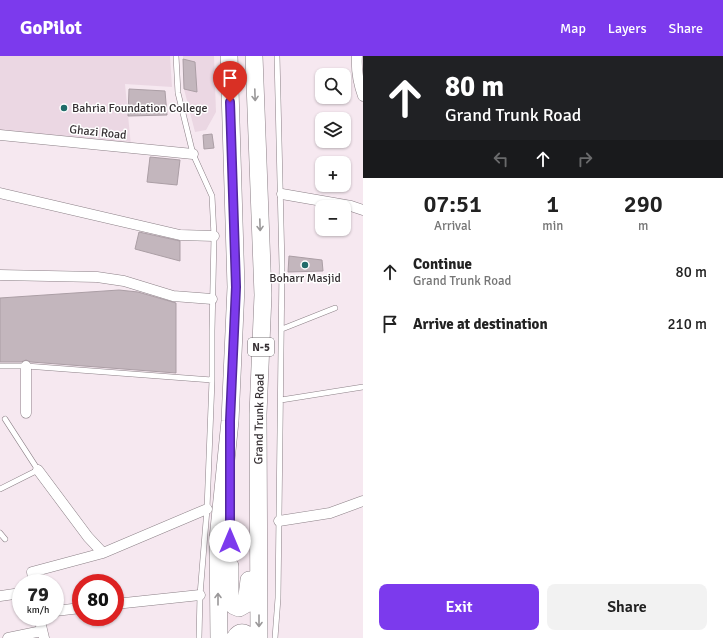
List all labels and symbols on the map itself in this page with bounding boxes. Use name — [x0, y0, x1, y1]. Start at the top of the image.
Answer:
pin — [213, 61, 247, 102]
one-way arrow — [252, 88, 259, 101]
place label: Bahria Foundation College — [72, 101, 208, 116]
marker: Bahria Foundation College — [59, 103, 69, 113]
street label: Ghazi Road — [69, 122, 127, 143]
one-way arrow — [256, 218, 264, 231]
marker: Boharr Masjid — [300, 260, 310, 270]
place label: Boharr Masjid — [269, 271, 341, 286]
road number: N-5 — [248, 338, 274, 356]
street label: Grand Trunk Road — [251, 373, 268, 465]
position arrow — [209, 520, 251, 562]
speed limit sign: 80 — [72, 574, 124, 626]
one-way arrow — [214, 593, 222, 606]
one-way arrow — [255, 614, 263, 627]

